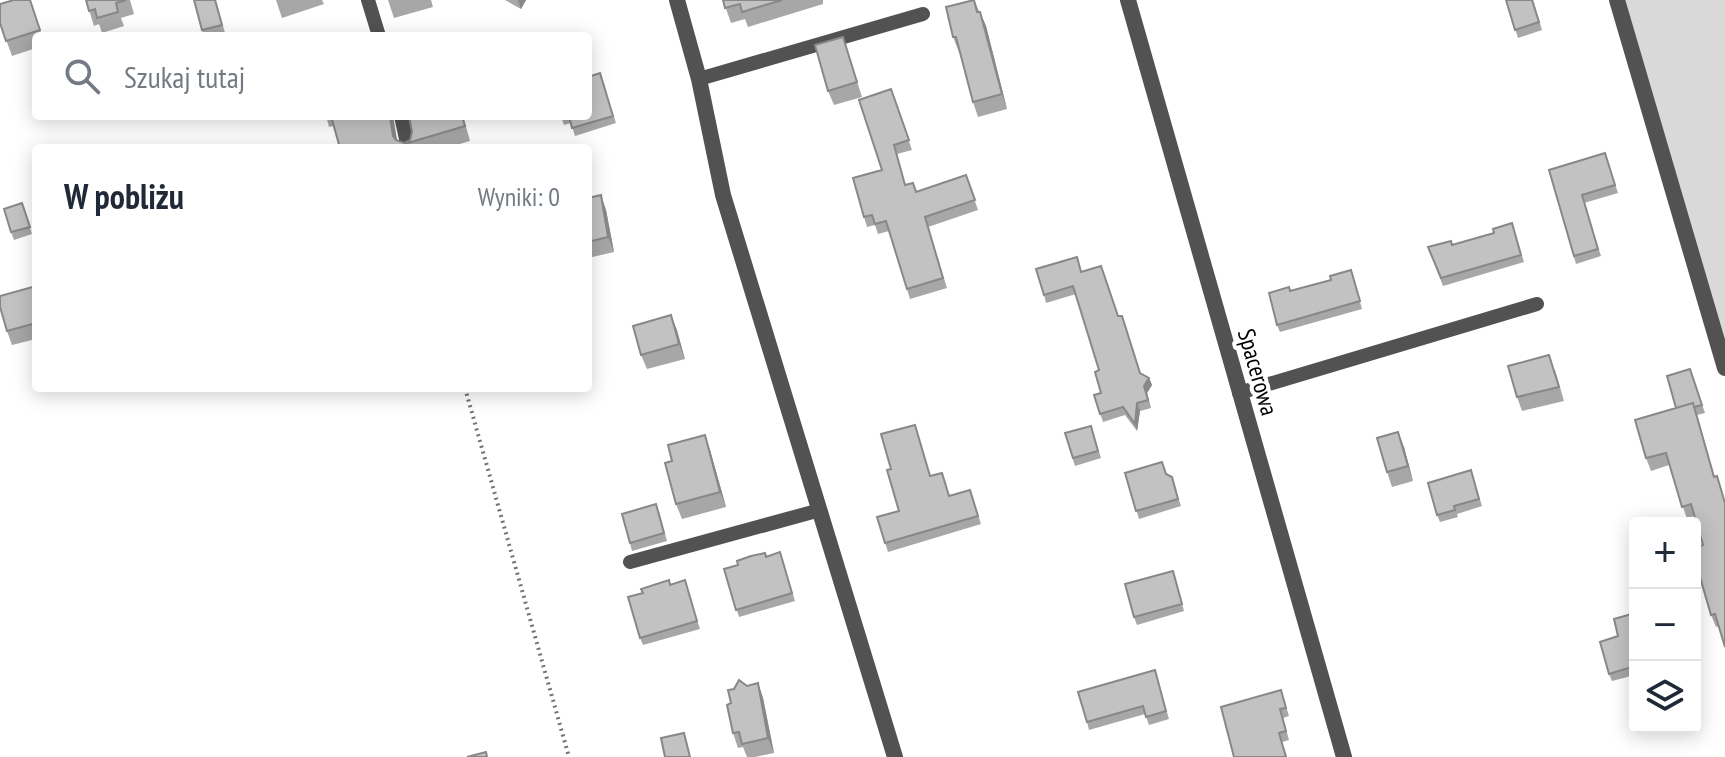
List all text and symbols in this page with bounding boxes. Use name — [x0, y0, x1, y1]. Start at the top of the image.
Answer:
search box — [32, 32, 592, 120]
icon: search — [60, 54, 104, 98]
text: Szukaj tutaj — [124, 57, 245, 96]
text: W pobliżu — [64, 174, 184, 218]
text: Wyniki: 0 — [478, 180, 560, 213]
street label: Spacerowa — [1231, 325, 1285, 419]
map controls — [1629, 517, 1701, 733]
button: + — [1629, 517, 1701, 589]
button: − — [1629, 589, 1701, 661]
button: layers — [1629, 661, 1701, 733]

